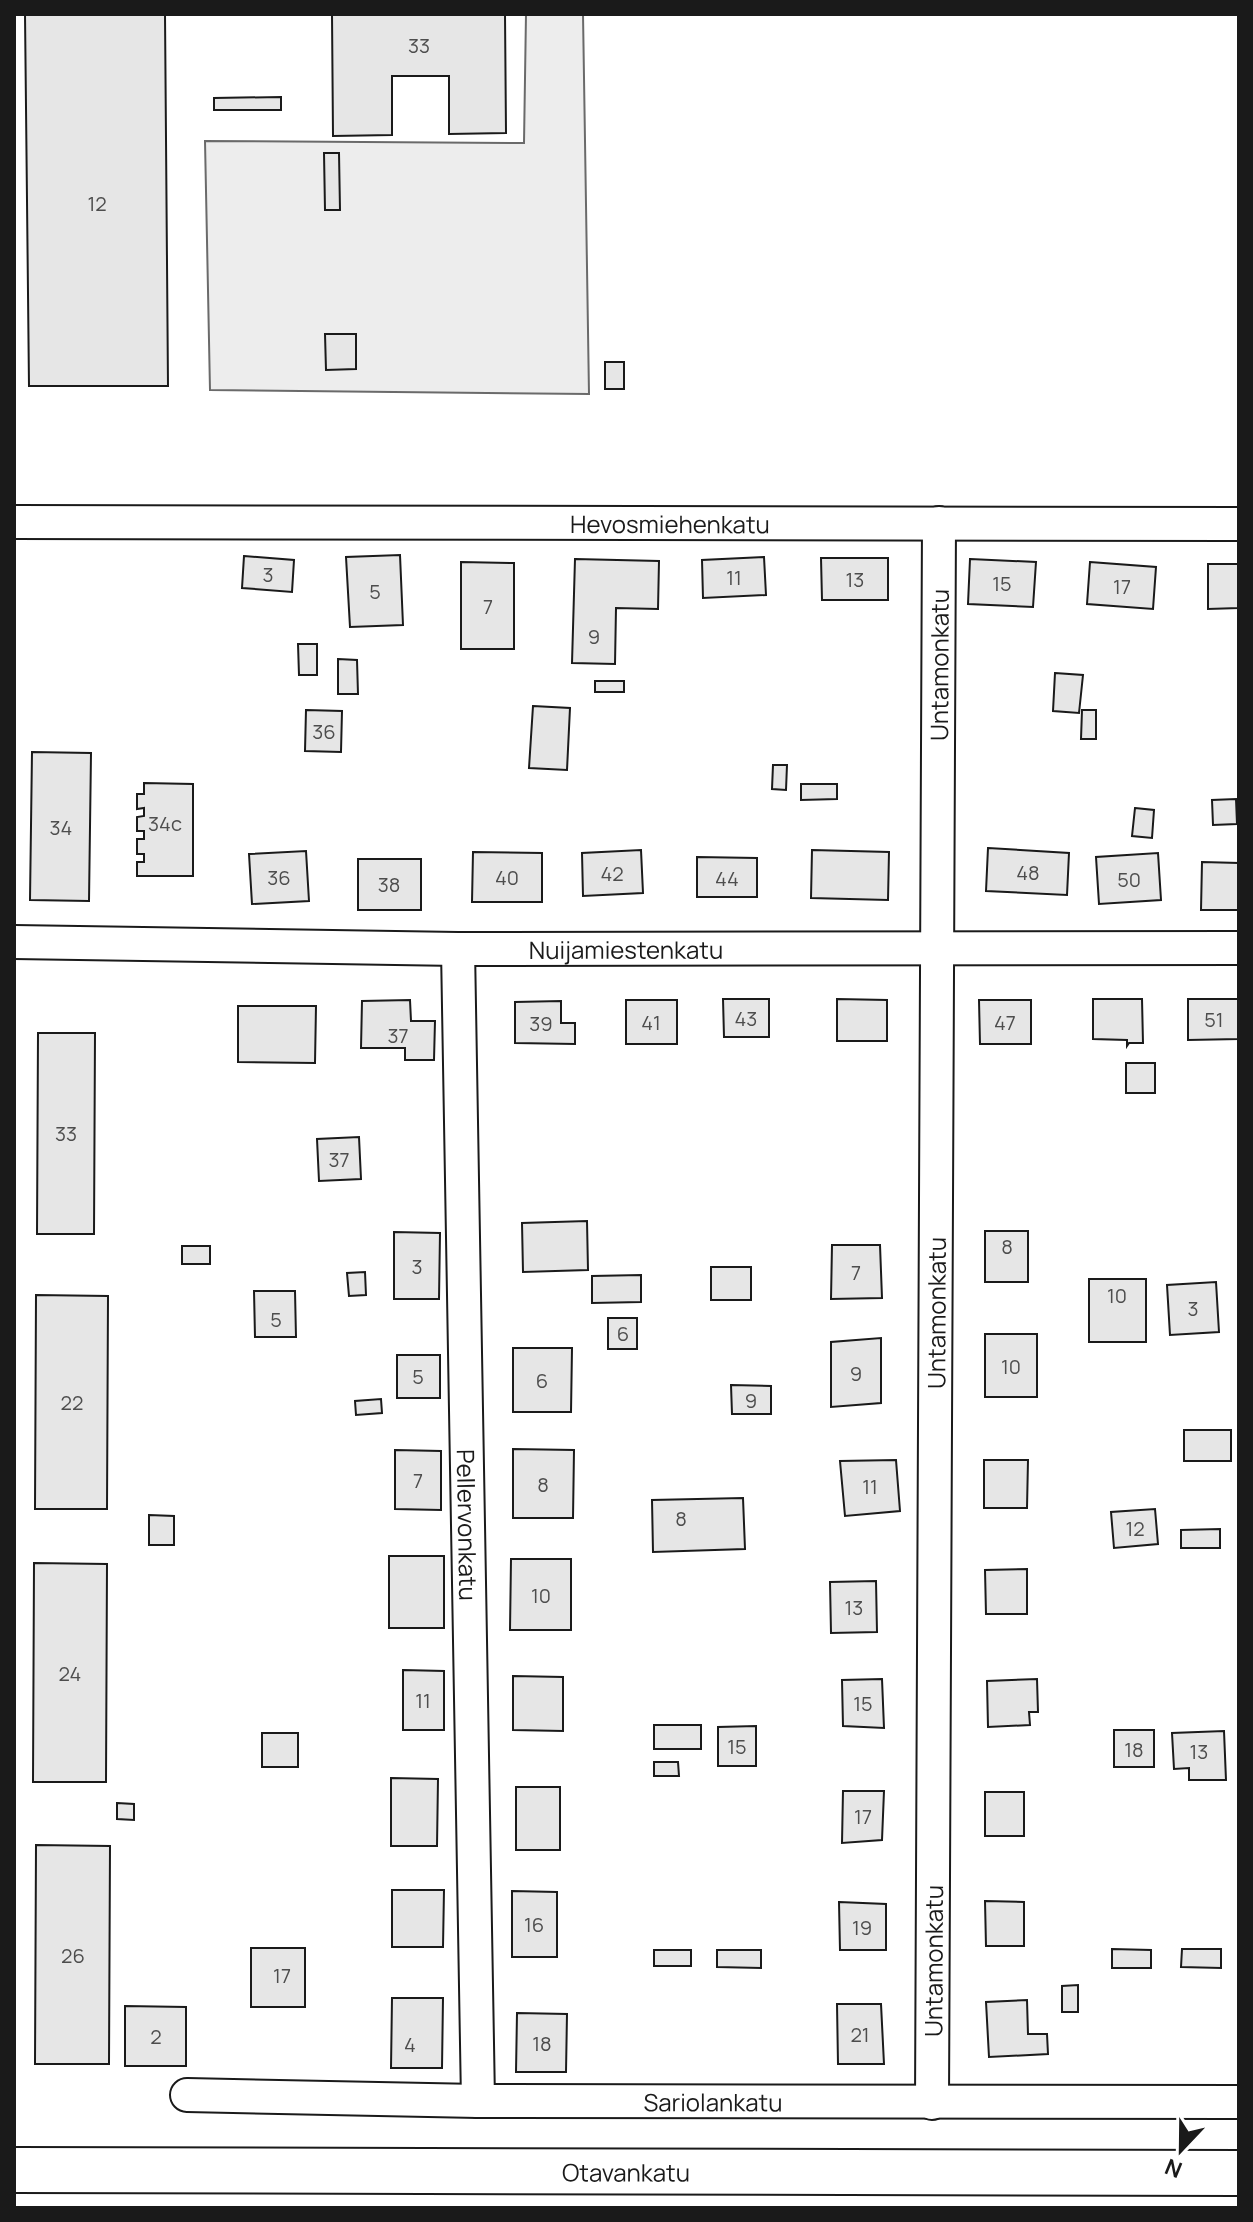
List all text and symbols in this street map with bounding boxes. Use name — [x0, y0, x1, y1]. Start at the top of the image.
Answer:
house number: 33 — [408, 32, 430, 59]
house number: 12 — [87, 190, 107, 217]
street label: Hevosmiehenkatu — [570, 506, 770, 540]
house number: 3 — [262, 561, 274, 588]
house number: 11 — [726, 564, 742, 591]
house number: 13 — [846, 566, 864, 593]
house number: 15 — [992, 570, 1012, 597]
house number: 17 — [1113, 573, 1131, 600]
house number: 5 — [369, 578, 381, 605]
street label: Untamonkatu — [922, 589, 955, 741]
house number: 7 — [483, 593, 493, 620]
house number: 9 — [588, 623, 600, 650]
house number: 36 — [312, 718, 336, 745]
house number: 34c — [148, 810, 182, 837]
house number: 34 — [50, 814, 72, 841]
house number: 48 — [1016, 859, 1040, 886]
house number: 42 — [600, 860, 624, 887]
house number: 36 — [267, 864, 291, 891]
house number: 40 — [495, 864, 519, 891]
house number: 44 — [715, 865, 739, 892]
house number: 50 — [1117, 866, 1141, 893]
house number: 38 — [378, 871, 400, 898]
street label: Nuijamiestenkatu — [529, 932, 723, 965]
house number: 43 — [735, 1005, 757, 1032]
house number: 51 — [1204, 1006, 1224, 1033]
house number: 41 — [641, 1009, 661, 1036]
house number: 47 — [994, 1009, 1016, 1036]
house number: 39 — [529, 1010, 553, 1037]
house number: 37 — [387, 1022, 409, 1049]
house number: 33 — [55, 1120, 77, 1147]
house number: 37 — [328, 1146, 350, 1173]
house number: 8 — [1001, 1233, 1013, 1260]
street label: Untamonkatu — [919, 1237, 952, 1389]
house number: 3 — [411, 1253, 423, 1280]
house number: 7 — [851, 1259, 861, 1286]
house number: 10 — [1107, 1282, 1127, 1309]
house number: 3 — [1187, 1295, 1199, 1322]
house number: 5 — [270, 1306, 282, 1333]
house number: 6 — [617, 1320, 629, 1347]
house number: 10 — [1001, 1353, 1021, 1380]
house number: 9 — [850, 1360, 862, 1387]
house number: 5 — [412, 1363, 424, 1390]
house number: 6 — [536, 1367, 548, 1394]
house number: 9 — [745, 1387, 757, 1414]
house number: 22 — [61, 1389, 83, 1416]
street label: Pellervonkatu — [450, 1449, 486, 1601]
house number: 7 — [413, 1467, 423, 1494]
house number: 8 — [537, 1471, 549, 1498]
house number: 11 — [862, 1473, 878, 1500]
house number: 8 — [675, 1505, 687, 1532]
house number: 12 — [1125, 1515, 1145, 1542]
house number: 10 — [531, 1582, 551, 1609]
house number: 13 — [845, 1594, 863, 1621]
house number: 24 — [59, 1660, 81, 1687]
house number: 11 — [415, 1687, 431, 1714]
house number: 15 — [853, 1690, 873, 1717]
house number: 15 — [727, 1733, 747, 1760]
house number: 18 — [1124, 1736, 1144, 1763]
house number: 13 — [1190, 1738, 1208, 1765]
house number: 17 — [854, 1803, 872, 1830]
street label: Untamonkatu — [916, 1885, 949, 2037]
house number: 16 — [524, 1911, 544, 1938]
house number: 19 — [852, 1914, 872, 1941]
house number: 26 — [61, 1942, 85, 1969]
house number: 17 — [273, 1962, 291, 1989]
house number: 21 — [850, 2021, 870, 2048]
house number: 2 — [150, 2023, 162, 2050]
house number: 18 — [532, 2030, 552, 2057]
house number: 4 — [404, 2031, 416, 2058]
street label: Sariolankatu — [643, 2085, 782, 2118]
north arrow — [1141, 2110, 1221, 2190]
text: N — [1161, 2152, 1186, 2185]
street label: Otavankatu — [562, 2155, 690, 2188]

